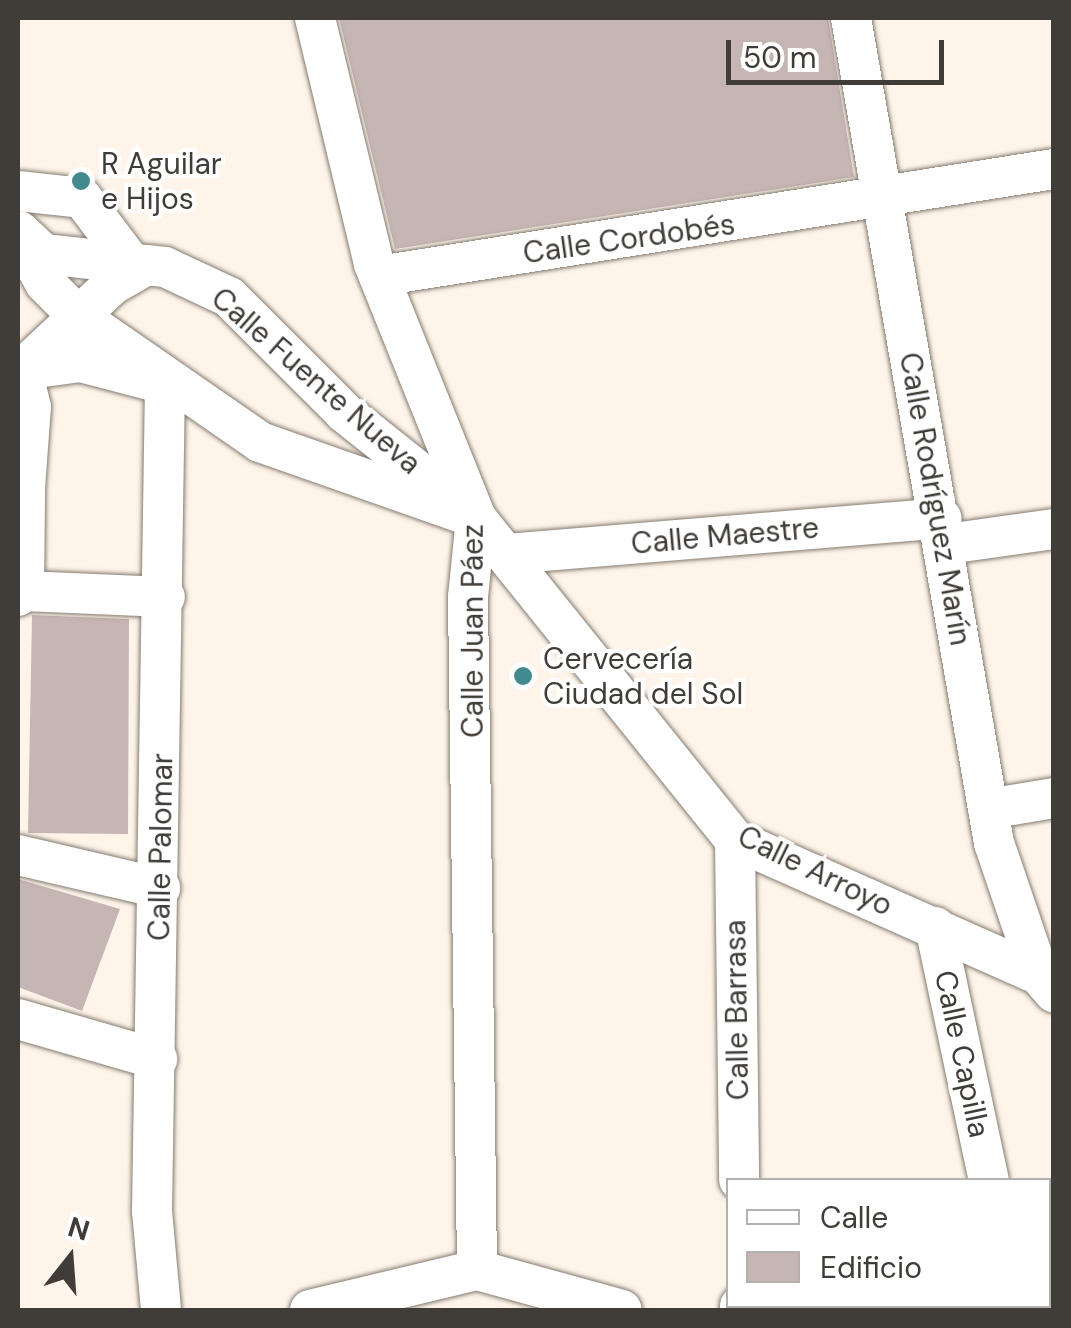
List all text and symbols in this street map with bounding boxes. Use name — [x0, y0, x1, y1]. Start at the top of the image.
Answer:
scale bar — [731, 20, 948, 82]
text: 50 m — [743, 38, 817, 77]
place label: R Aguilar e Hijos — [101, 146, 222, 216]
marker: R Aguilar e Hijos — [70, 170, 92, 192]
street label: Calle Cordobés — [521, 206, 737, 272]
street label: Calle Fuente Nueva — [204, 280, 428, 482]
street label: Calle Rodríguez Marín — [892, 350, 978, 648]
street label: Calle Maestre — [630, 510, 820, 562]
street label: Calle Juan Páez — [455, 524, 491, 738]
place label: Cervecería Ciudad del Sol — [543, 641, 743, 712]
marker: Cervecería Ciudad del Sol — [512, 665, 534, 687]
street label: Calle Palomar — [141, 753, 181, 941]
street label: Calle Arroyo — [732, 818, 898, 924]
street label: Calle Barrasa — [717, 919, 757, 1101]
street label: Calle Capilla — [927, 967, 997, 1141]
legend — [726, 1178, 1051, 1308]
text: Calle — [820, 1198, 888, 1237]
north arrow — [20, 1208, 120, 1308]
text: N — [64, 1208, 94, 1250]
text: Edificio — [820, 1248, 922, 1287]

